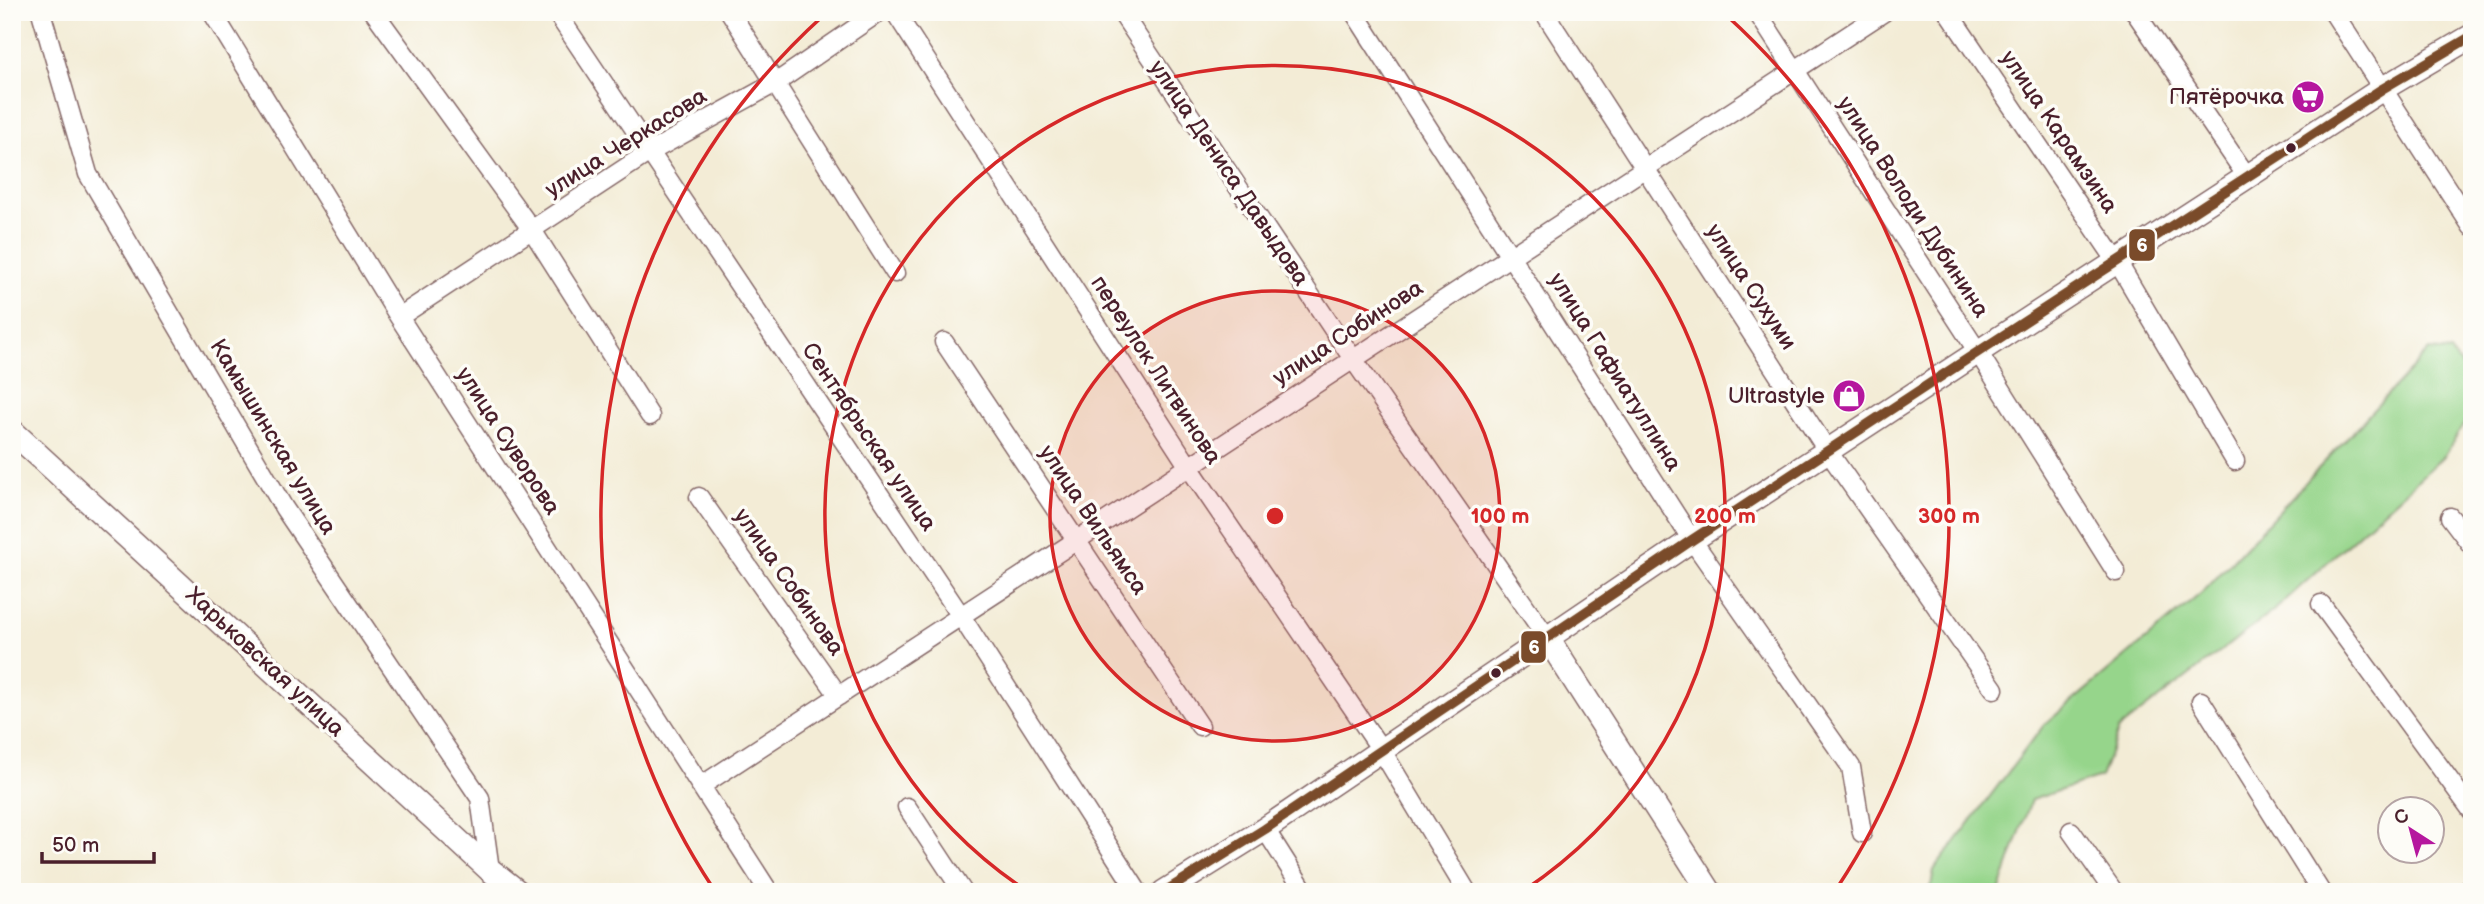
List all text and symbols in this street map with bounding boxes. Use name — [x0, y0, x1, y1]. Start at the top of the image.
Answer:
street label: улица Карамзина — [1994, 45, 2124, 219]
street label: улица Дениса Давыдова — [1143, 55, 1315, 291]
supermarket icon: Пятёрочка — [2289, 78, 2327, 116]
street label: улица Черкасова — [540, 82, 712, 204]
place label: Пятёрочка — [2169, 83, 2284, 111]
street label: улица Володи Дубинина — [1831, 91, 1995, 323]
unlabelled marker — [2284, 141, 2298, 155]
street label: улица Сухуми — [1700, 219, 1802, 355]
line badge: 6 — [2128, 228, 2156, 262]
text: 6 — [2136, 235, 2148, 258]
street label: улица Гафиатуллина — [1543, 268, 1688, 477]
street label: переулок Литвинова — [1084, 270, 1228, 470]
street label: улица Собинова — [1268, 274, 1429, 392]
street label: Камышинская улица — [204, 334, 343, 540]
street label: Сентябрьская улица — [796, 337, 943, 537]
street label: улица Суворова — [450, 362, 566, 521]
shop icon: Ultrastyle — [1830, 377, 1868, 415]
place label: Ultrastyle — [1728, 382, 1825, 410]
street label: улица Вильямса — [1033, 440, 1154, 601]
street label: улица Собинова — [728, 503, 850, 661]
centre of rings — [1263, 504, 1287, 528]
text: 100 m — [1471, 504, 1529, 529]
text: 200 m — [1694, 504, 1756, 529]
text: 300 m — [1918, 504, 1980, 529]
street label: Харьковская улица — [180, 581, 351, 743]
line badge: 6 — [1520, 630, 1547, 664]
text: 6 — [1528, 637, 1540, 660]
unlabelled marker — [1489, 666, 1503, 680]
north arrow — [2376, 796, 2446, 866]
text: С — [2390, 804, 2414, 831]
scale bar — [42, 820, 154, 864]
text: 50 m — [52, 833, 99, 858]

